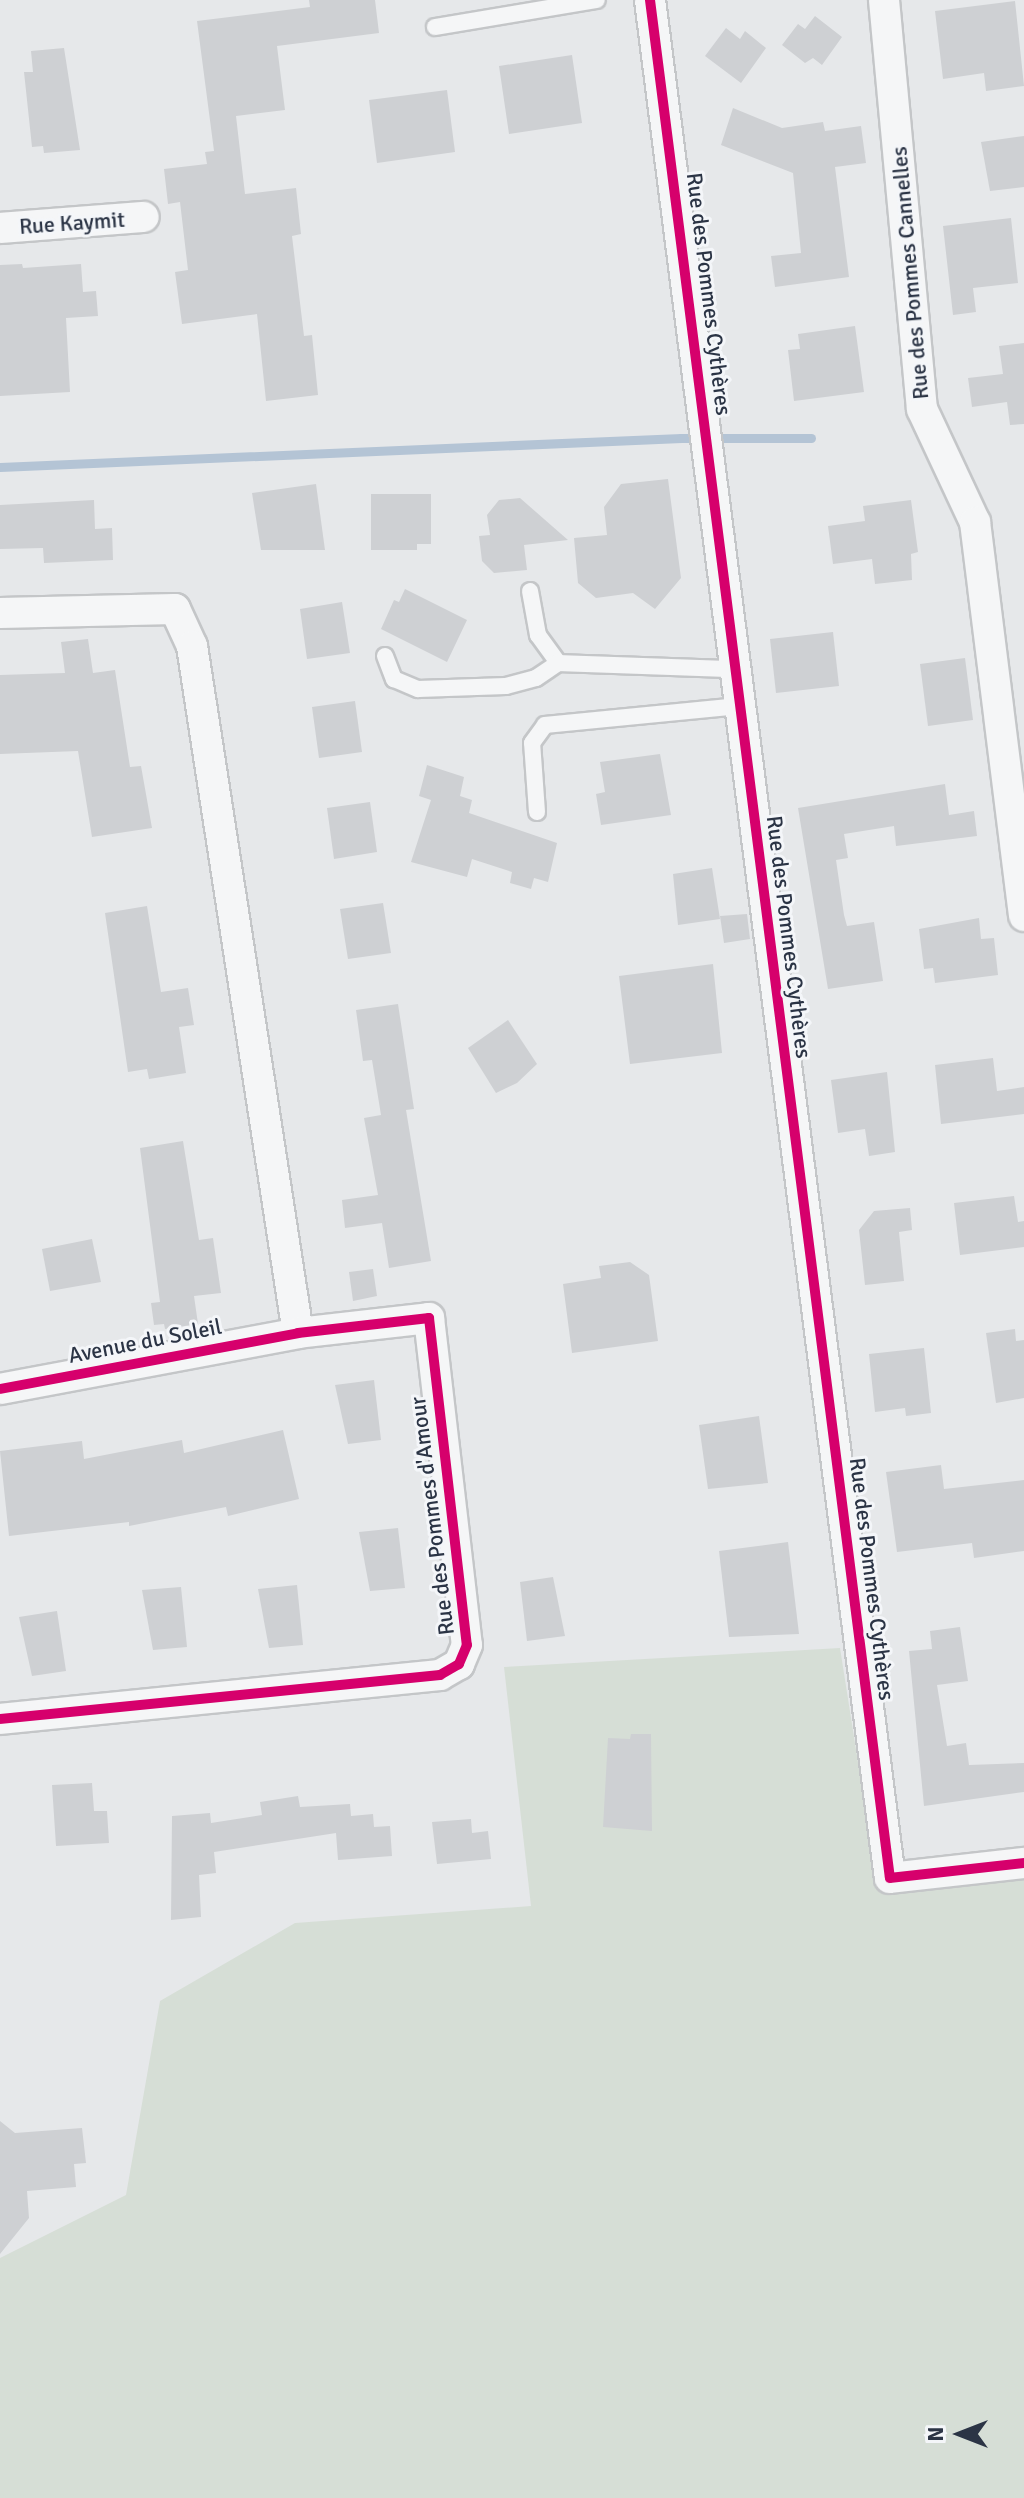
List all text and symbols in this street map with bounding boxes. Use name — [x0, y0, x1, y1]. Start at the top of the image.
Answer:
street label: Rue des Pommes Cannelles — [886, 145, 934, 401]
street label: Rue des Pommes Cythères — [681, 171, 737, 417]
street label: Rue Kaymit — [18, 206, 126, 240]
street label: Rue des Pommes Cythères — [761, 814, 817, 1060]
street label: Avenue du Soleil — [66, 1313, 224, 1369]
street label: Rue des Pommes d'Amour — [404, 1395, 460, 1637]
street label: Rue des Pommes Cythères — [844, 1456, 900, 1702]
north arrow — [920, 2394, 1000, 2474]
text: N — [922, 2426, 949, 2442]

